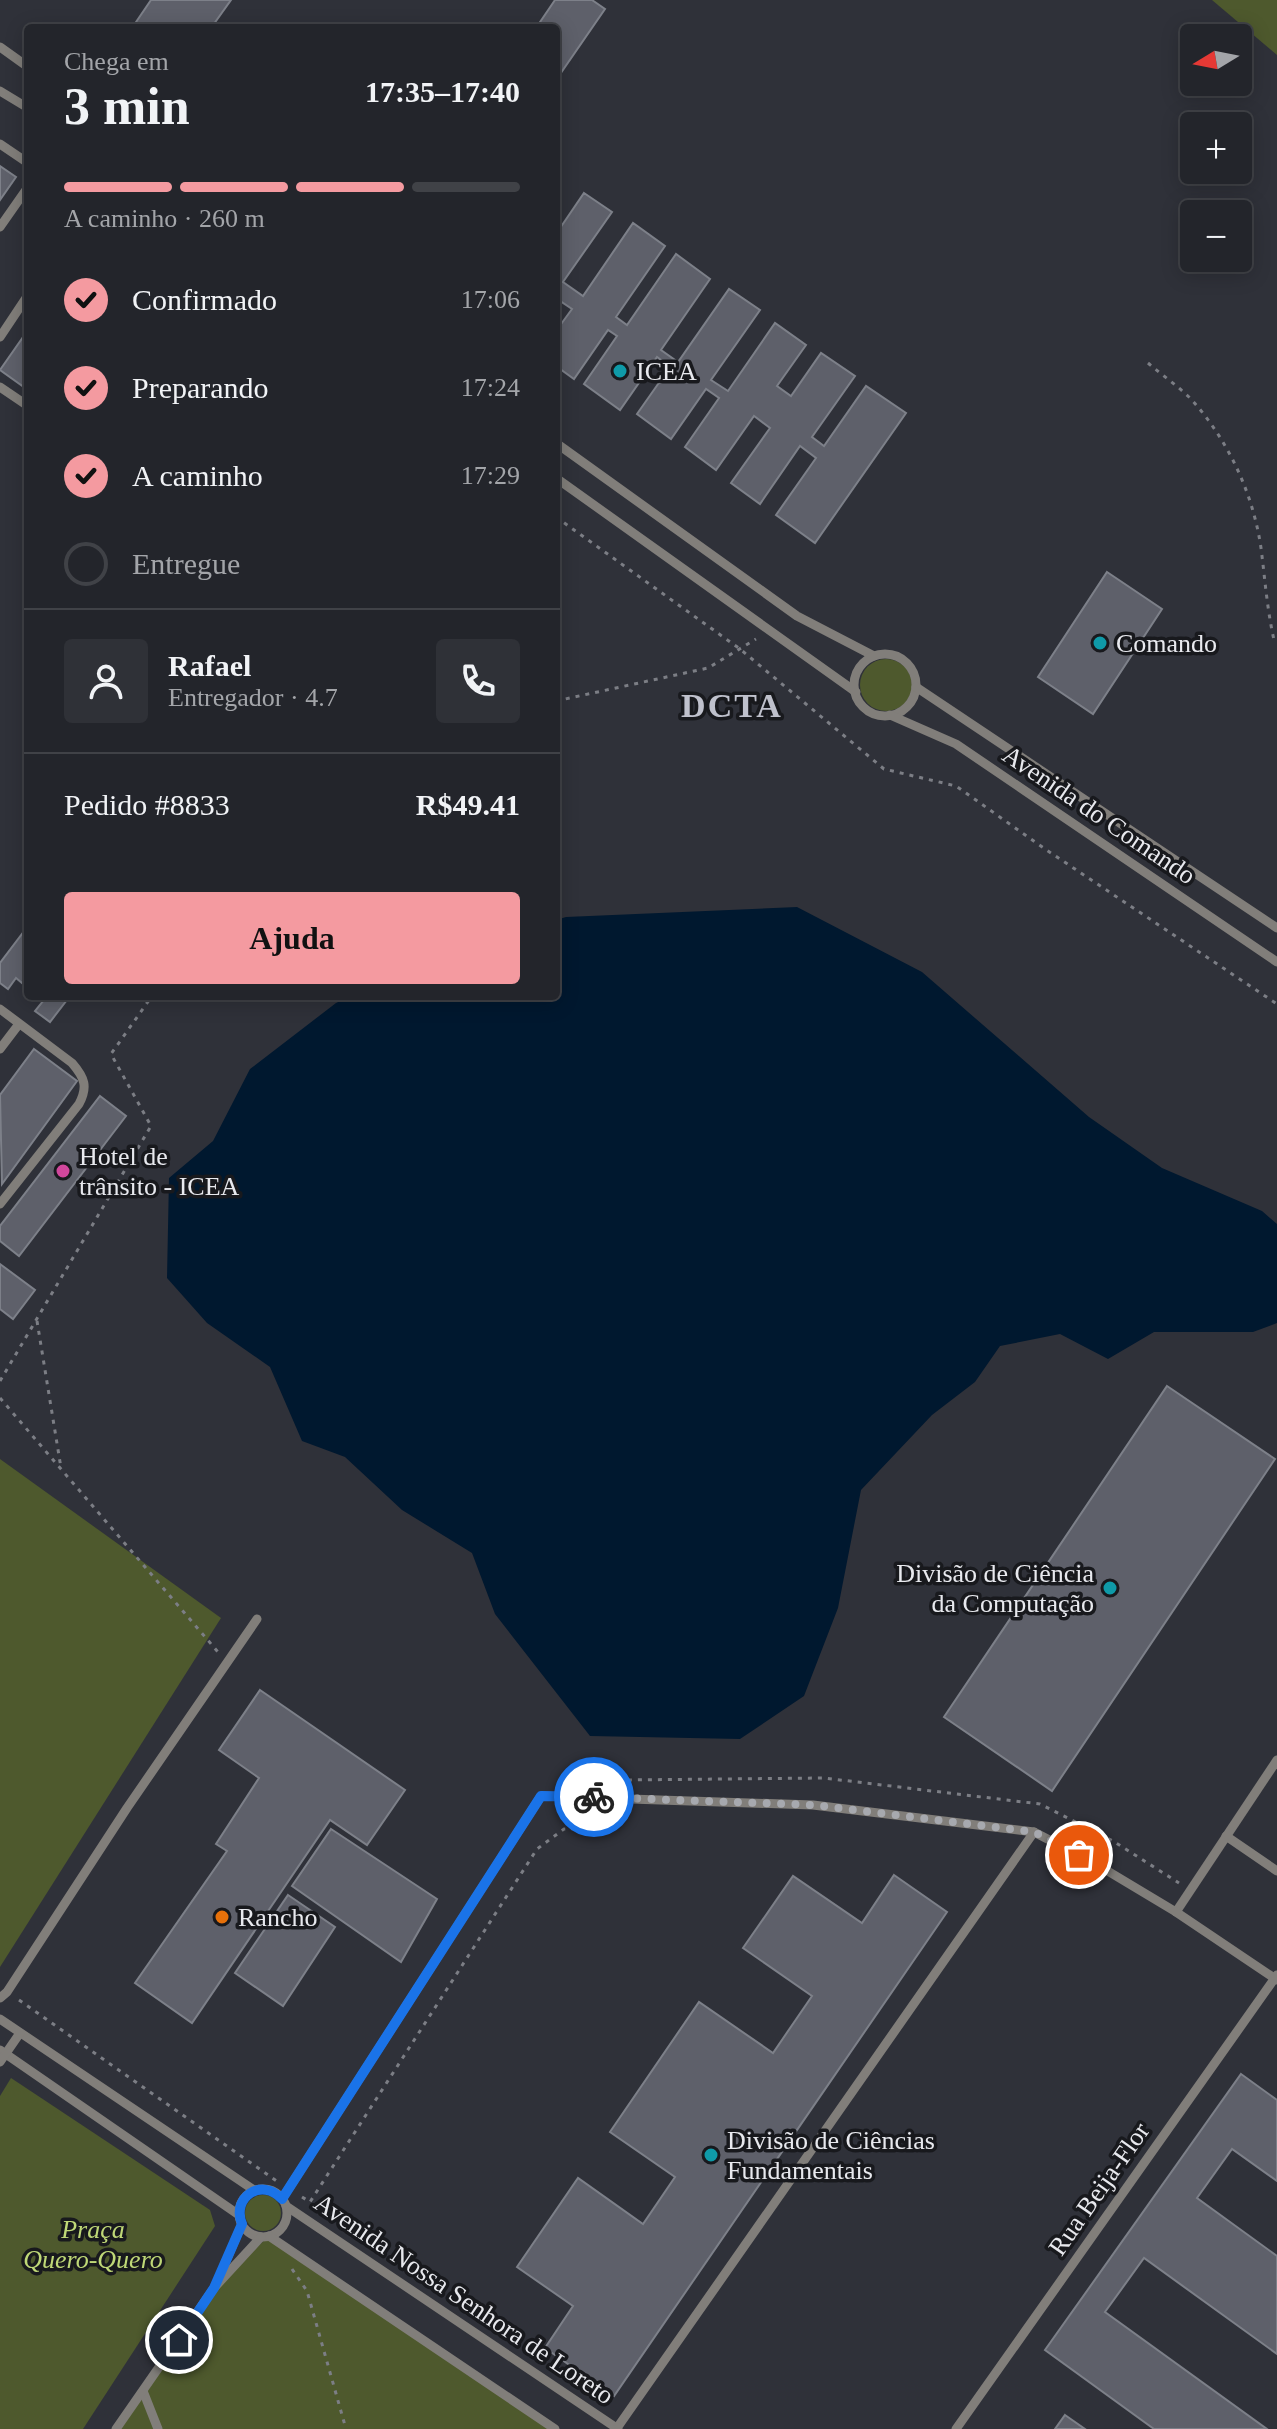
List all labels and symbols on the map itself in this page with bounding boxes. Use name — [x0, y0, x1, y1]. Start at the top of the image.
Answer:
north arrow — [1180, 24, 1252, 96]
place label: ICEA — [636, 357, 697, 386]
marker: ICEA — [611, 362, 629, 380]
place label: Comando — [1116, 629, 1217, 658]
marker: Comando — [1091, 634, 1109, 652]
district label: DCTA — [681, 687, 783, 724]
street label: Avenida do Comando — [997, 740, 1201, 890]
place label: Hotel de trânsito - ICEA — [79, 1142, 240, 1201]
marker: Hotel de trânsito - ICEA — [54, 1162, 72, 1180]
place label: Divisão de Ciência da Computação — [896, 1559, 1094, 1618]
marker: Divisão de Ciência da Computação — [1101, 1579, 1119, 1597]
courier — [554, 1757, 634, 1837]
pin — [1045, 1821, 1113, 1889]
place label: Rancho — [238, 1903, 317, 1932]
marker: Rancho — [213, 1908, 231, 1926]
street label: Rua Beija-Flor — [1043, 2117, 1156, 2261]
place label: Divisão de Ciências Fundamentais — [727, 2126, 935, 2185]
marker: Divisão de Ciências Fundamentais — [702, 2146, 720, 2164]
street label: Avenida Nossa Senhora de Loreto — [309, 2188, 619, 2410]
park label: Praça Quero-Quero — [23, 2215, 163, 2274]
pin — [145, 2306, 213, 2374]

